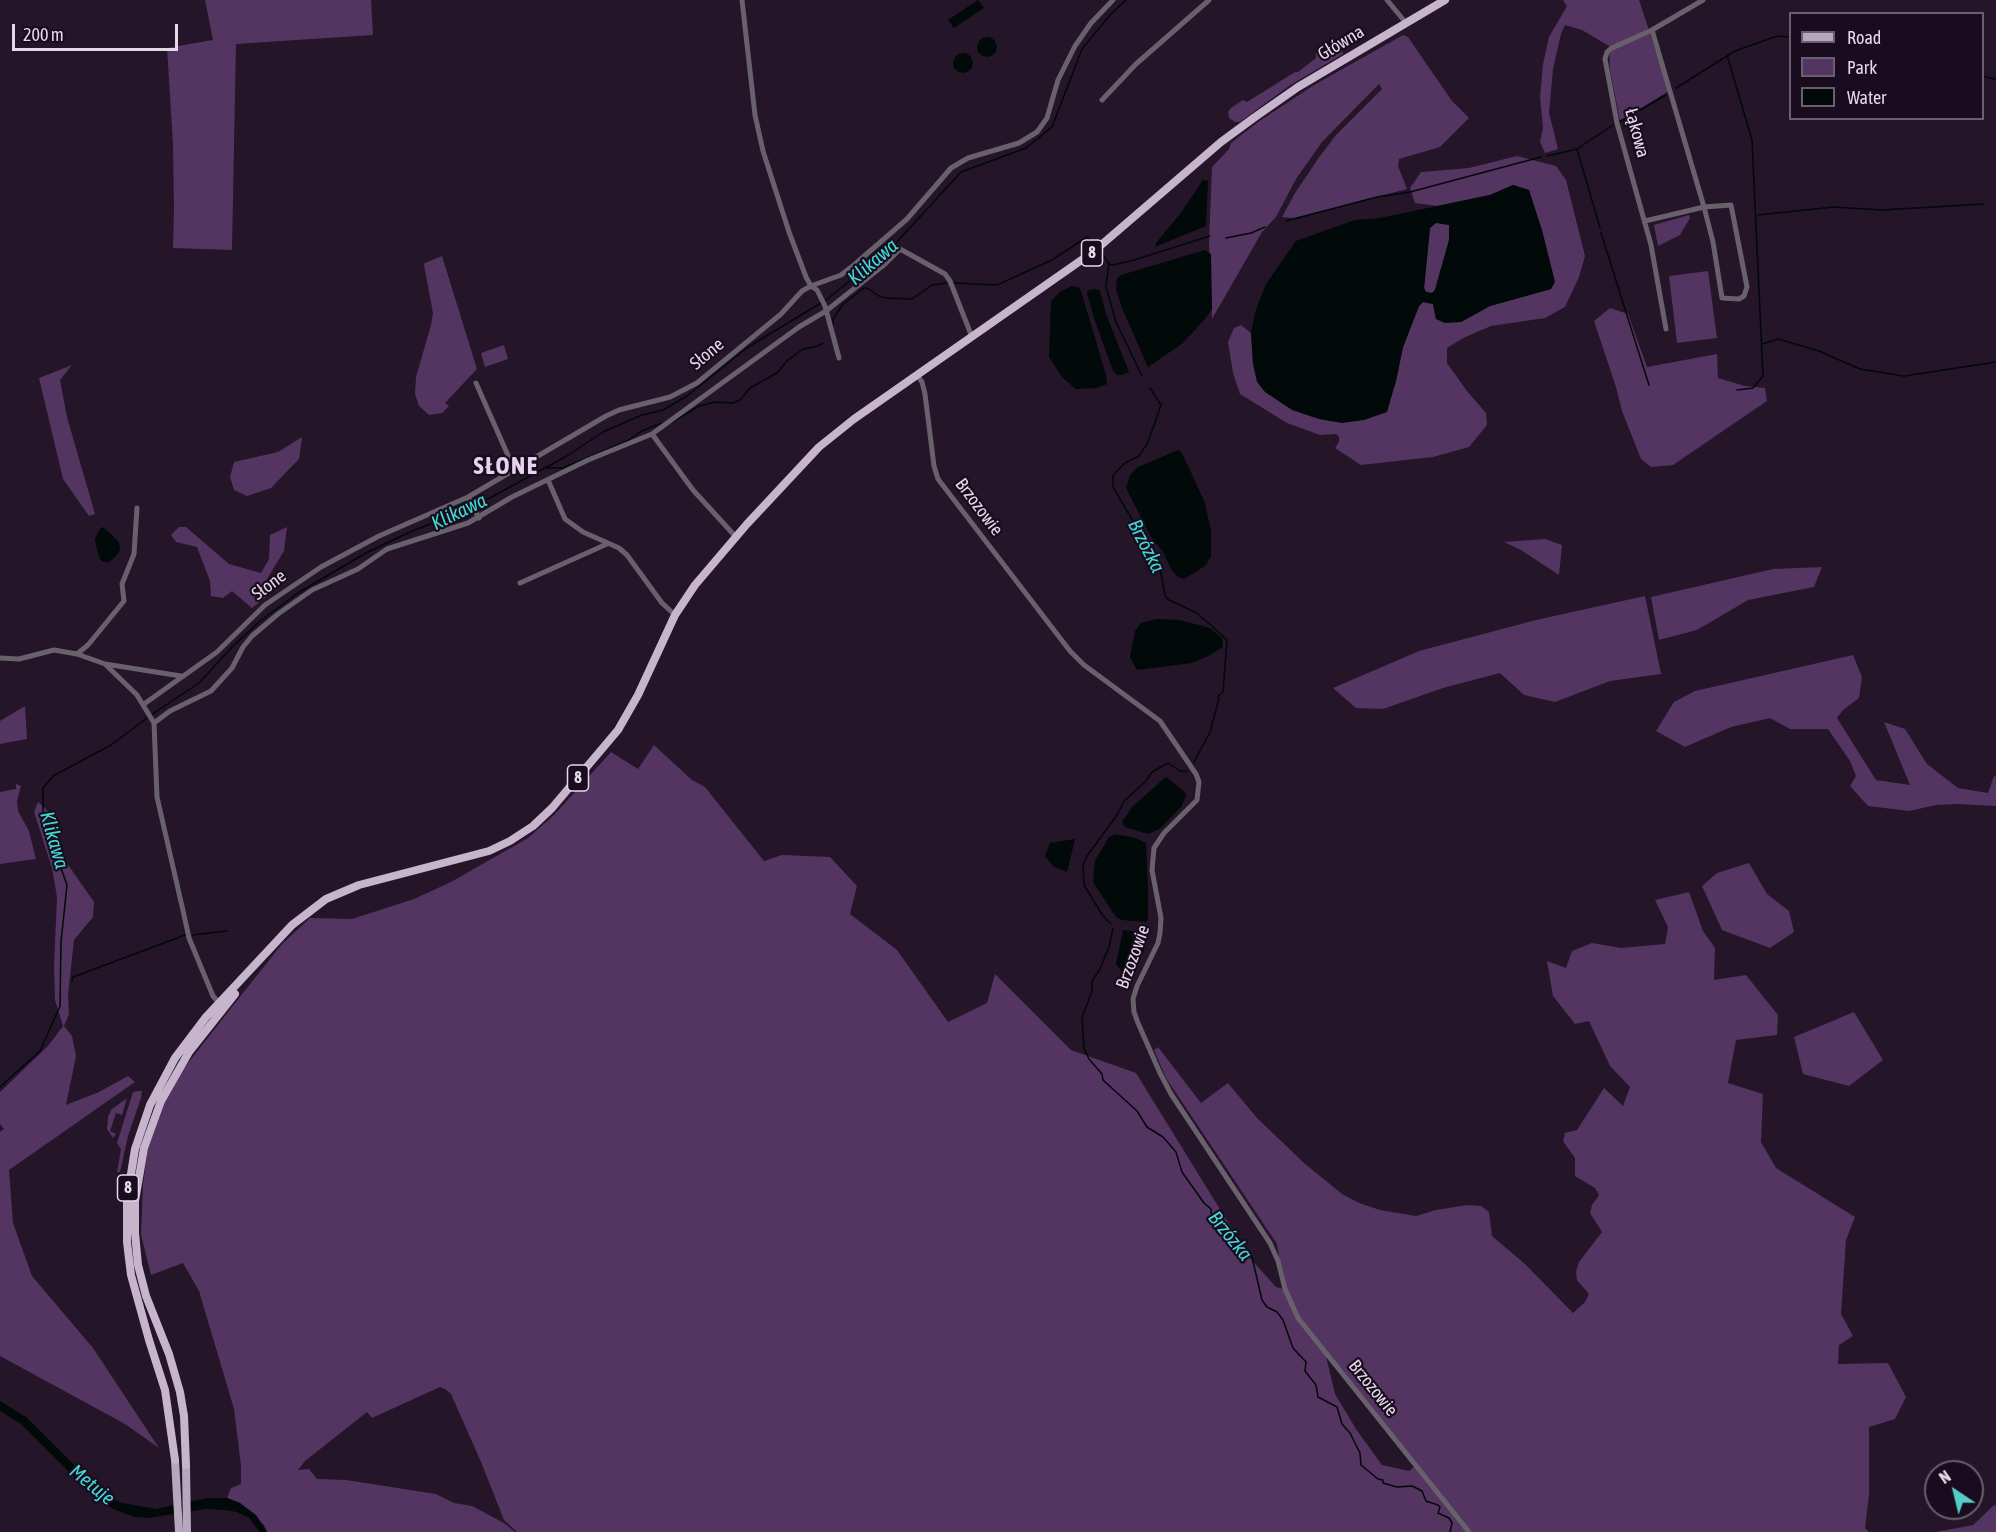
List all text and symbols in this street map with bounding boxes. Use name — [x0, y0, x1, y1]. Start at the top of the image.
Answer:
scale bar — [15, 12, 182, 50]
legend — [1789, 12, 1984, 120]
street label: Główna — [1314, 21, 1368, 65]
text: 200 m — [23, 24, 64, 45]
text: Road — [1847, 27, 1881, 48]
text: Park — [1847, 57, 1877, 78]
text: Water — [1847, 87, 1886, 108]
street label: Łąkowa — [1620, 106, 1654, 160]
water label: Klikawa — [843, 234, 903, 290]
road number: 8 — [1082, 240, 1102, 266]
street label: Słone — [686, 334, 728, 374]
district label: SŁONE — [474, 452, 538, 480]
street label: Brzozowie — [950, 474, 1008, 540]
water label: Klikawa — [427, 488, 491, 536]
water label: Brzózka — [1122, 515, 1170, 577]
street label: Słone — [248, 565, 290, 605]
road number: 8 — [568, 765, 588, 791]
water label: Klikawa — [34, 809, 74, 871]
street label: Brzozowie — [1112, 922, 1154, 992]
road number: 8 — [118, 1175, 138, 1201]
water label: Brzózka — [1203, 1207, 1257, 1265]
street label: Brzozowie — [1344, 1356, 1402, 1420]
water label: Metuje — [64, 1459, 120, 1511]
north arrow — [1924, 1460, 1984, 1520]
text: N — [1936, 1467, 1954, 1487]

